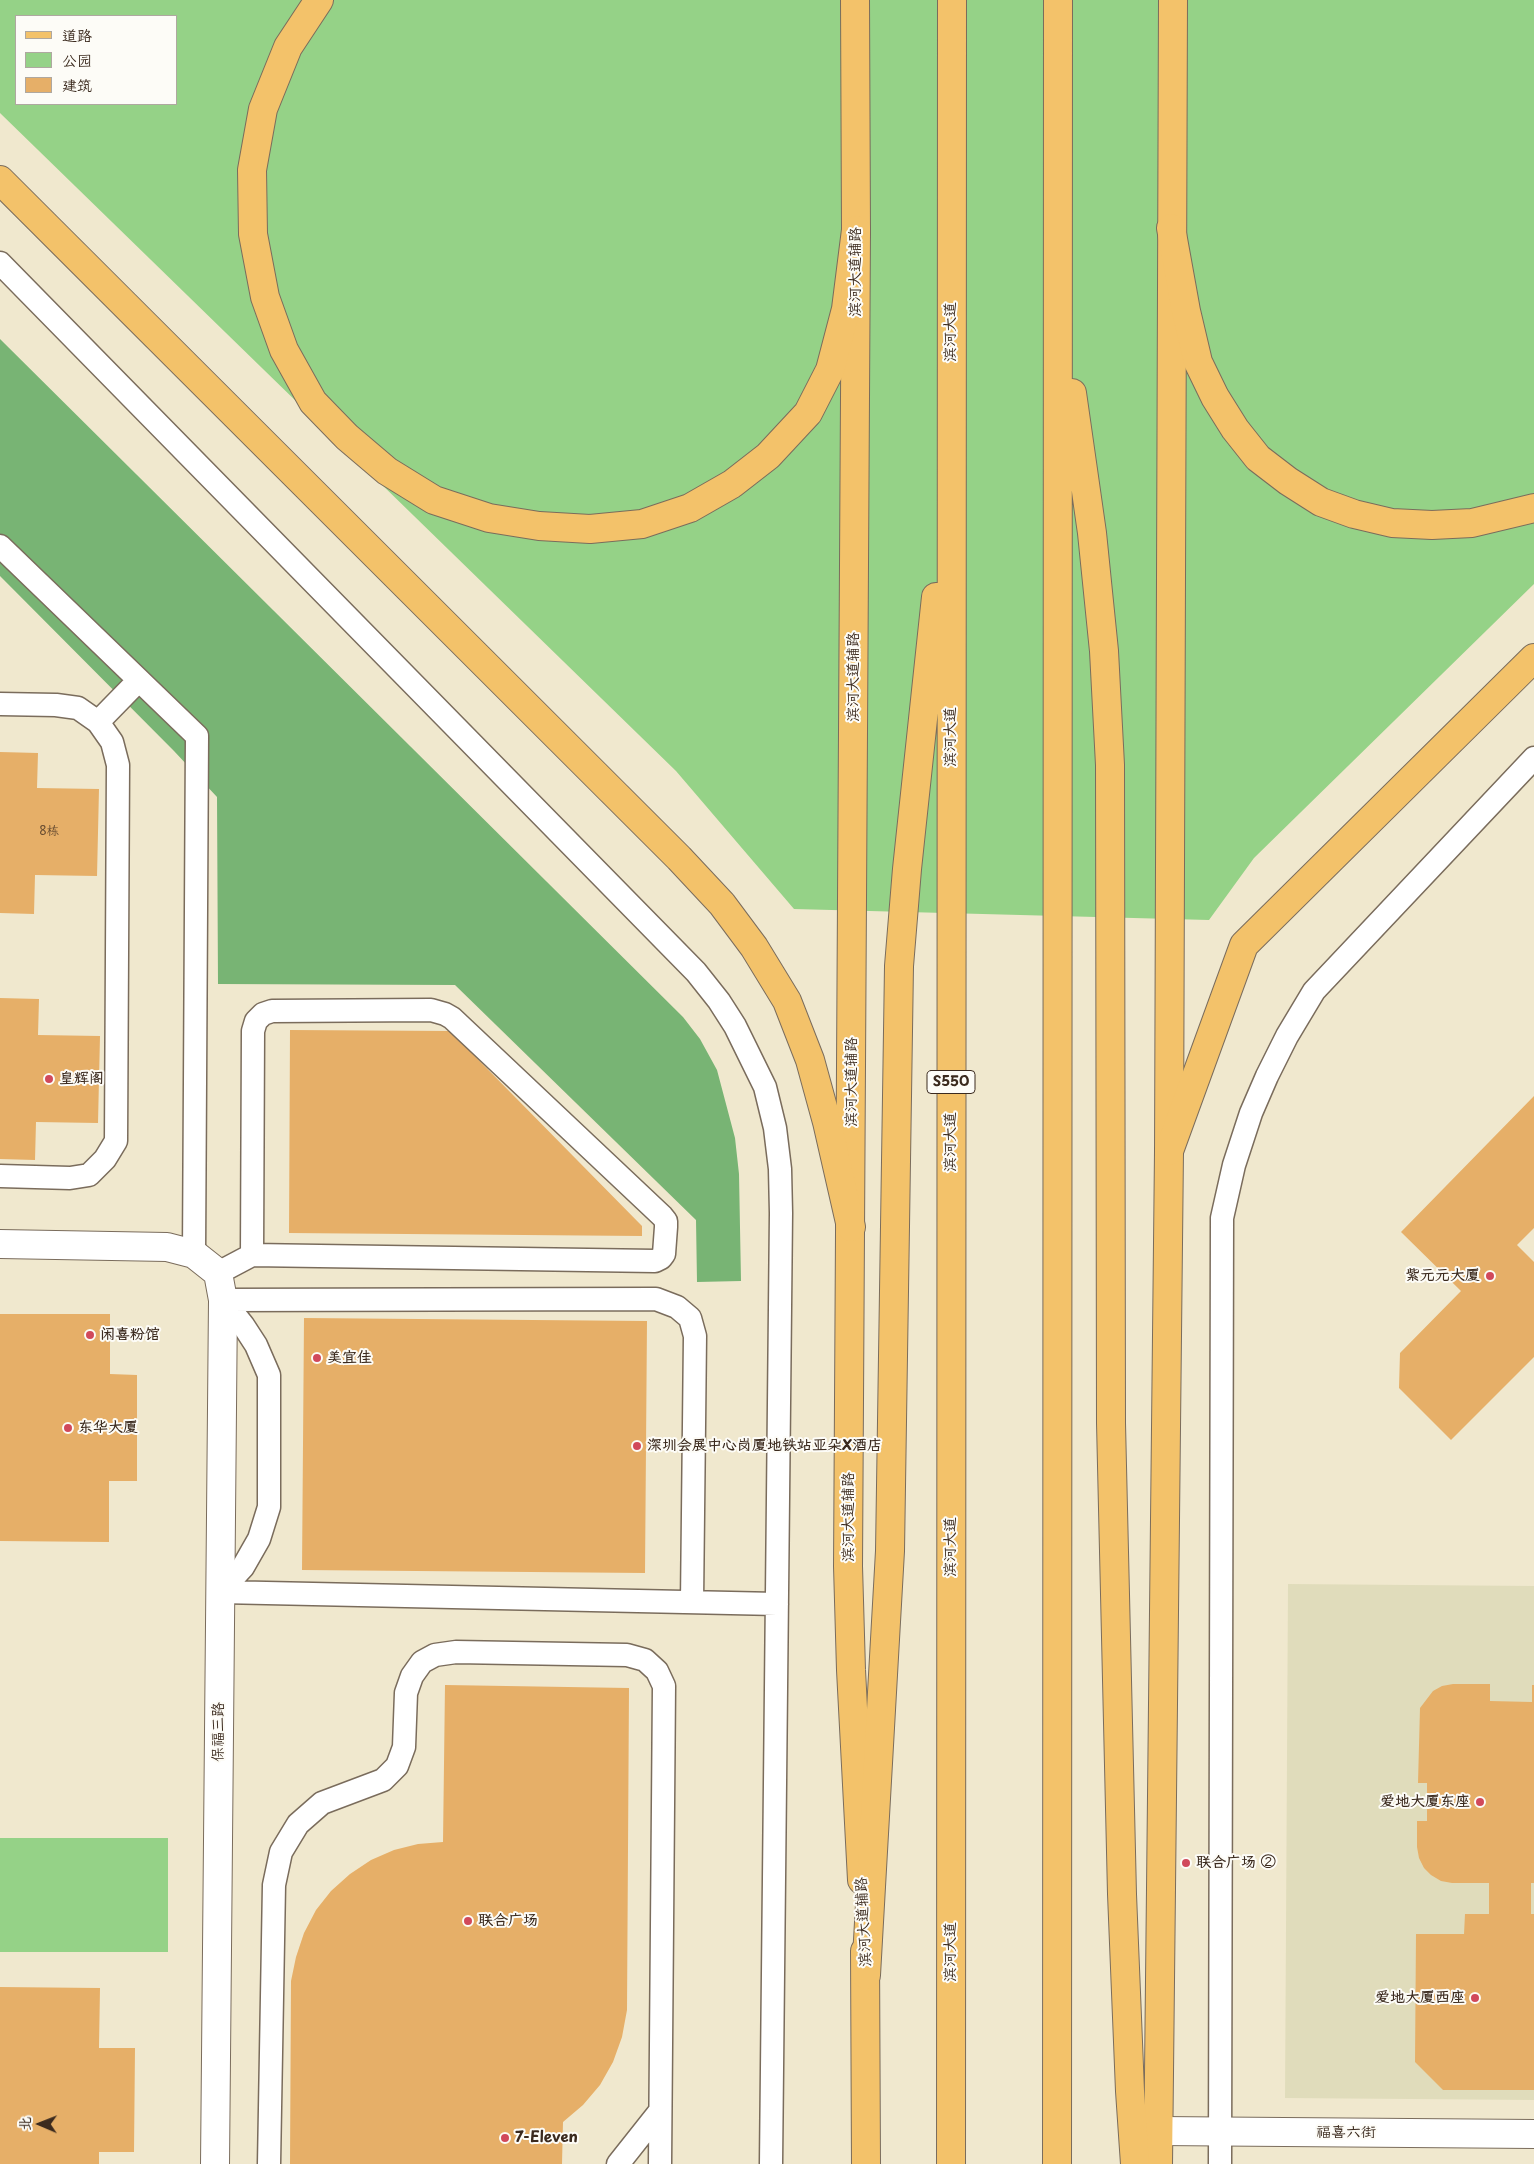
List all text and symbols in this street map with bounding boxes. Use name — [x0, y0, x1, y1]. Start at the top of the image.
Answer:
legend — [15, 15, 178, 105]
text: 道路 — [62, 23, 92, 46]
text: 公园 — [62, 48, 92, 71]
text: 建筑 — [62, 73, 92, 96]
street label: 滨河大道辅路 — [847, 227, 865, 317]
street label: 滨河大道 — [942, 302, 960, 362]
street label: 滨河大道辅路 — [845, 632, 863, 722]
street label: 滨河大道 — [942, 707, 960, 767]
house number: 8栋 — [39, 825, 59, 839]
street label: 滨河大道辅路 — [843, 1037, 861, 1127]
place label: 皇辉阁 — [59, 1070, 104, 1088]
road number: S550 — [927, 1070, 975, 1094]
marker: 皇辉阁 — [43, 1073, 55, 1085]
street label: 滨河大道 — [942, 1112, 960, 1172]
place label: 紫元元大厦 — [1405, 1267, 1480, 1285]
marker: 紫元元大厦 — [1484, 1270, 1496, 1282]
place label: 闲喜粉馆 — [100, 1326, 160, 1344]
marker: 闲喜粉馆 — [84, 1329, 96, 1341]
place label: 美宜佳 — [327, 1349, 372, 1367]
marker: 美宜佳 — [311, 1352, 323, 1364]
place label: 东华大厦 — [78, 1419, 138, 1437]
marker: 东华大厦 — [62, 1422, 74, 1434]
place label: 深圳会展中心岗厦地铁站亚朵X酒店 — [647, 1437, 882, 1455]
marker: 深圳会展中心岗厦地铁站亚朵X酒店 — [631, 1440, 643, 1452]
street label: 滨河大道辅路 — [840, 1472, 858, 1562]
street label: 滨河大道 — [942, 1517, 960, 1577]
street label: 保福三路 — [210, 1702, 228, 1762]
place label: 爱地大厦东座 — [1380, 1793, 1470, 1811]
marker: 爱地大厦东座 — [1474, 1796, 1486, 1808]
place label: 联合广场 ② — [1196, 1854, 1276, 1872]
marker: 联合广场 ② — [1180, 1857, 1192, 1869]
street label: 滨河大道辅路 — [853, 1877, 875, 1967]
place label: 联合广场 — [478, 1912, 538, 1930]
marker: 联合广场 — [462, 1915, 474, 1927]
street label: 滨河大道 — [942, 1922, 960, 1982]
place label: 爱地大厦西座 — [1375, 1989, 1465, 2007]
marker: 爱地大厦西座 — [1469, 1992, 1481, 2004]
north arrow — [15, 2099, 65, 2149]
text: 北 — [14, 2117, 35, 2131]
street label: 福喜六街 — [1316, 2124, 1376, 2142]
place label: 7-Eleven — [515, 2129, 578, 2147]
marker: 7-Eleven — [499, 2132, 511, 2144]

